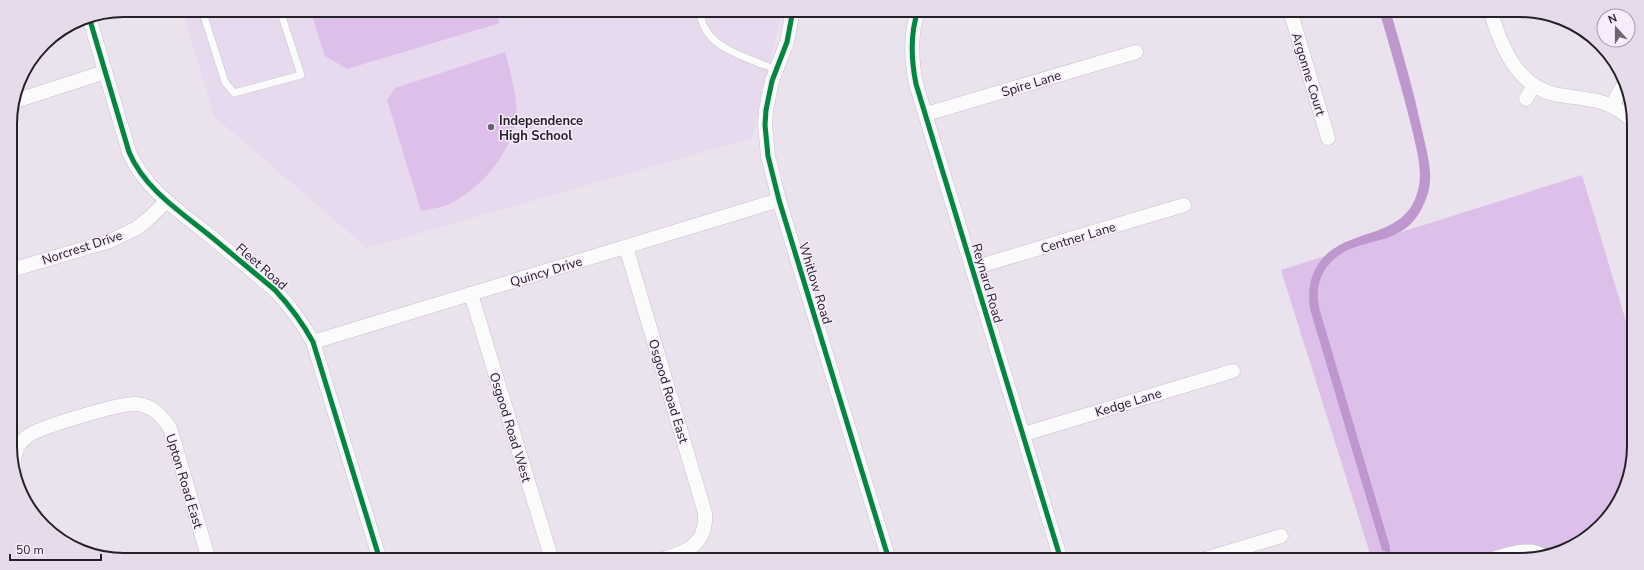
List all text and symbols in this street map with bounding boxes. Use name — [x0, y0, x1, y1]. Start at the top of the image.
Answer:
north arrow — [1596, 8, 1636, 48]
text: N — [1606, 11, 1619, 28]
street label: Argonne Court — [1287, 30, 1329, 119]
street label: Spire Lane — [999, 66, 1063, 102]
place label: Independence High School — [499, 112, 583, 145]
marker: Independence High School — [486, 122, 496, 132]
street label: Centner Lane — [1039, 218, 1118, 258]
street label: Norcrest Drive — [40, 226, 125, 269]
street label: Fleet Road — [232, 239, 291, 294]
street label: Whitlow Road — [794, 240, 836, 326]
street label: Reynard Road — [967, 241, 1007, 325]
street label: Quincy Drive — [508, 252, 585, 291]
street label: Osgood Road East — [644, 337, 693, 446]
street label: Osgood Road West — [485, 370, 535, 485]
street label: Kedge Lane — [1093, 384, 1164, 422]
street label: Upton Road East — [161, 432, 207, 531]
scale bar — [10, 536, 101, 562]
text: 50 m — [16, 542, 44, 558]

